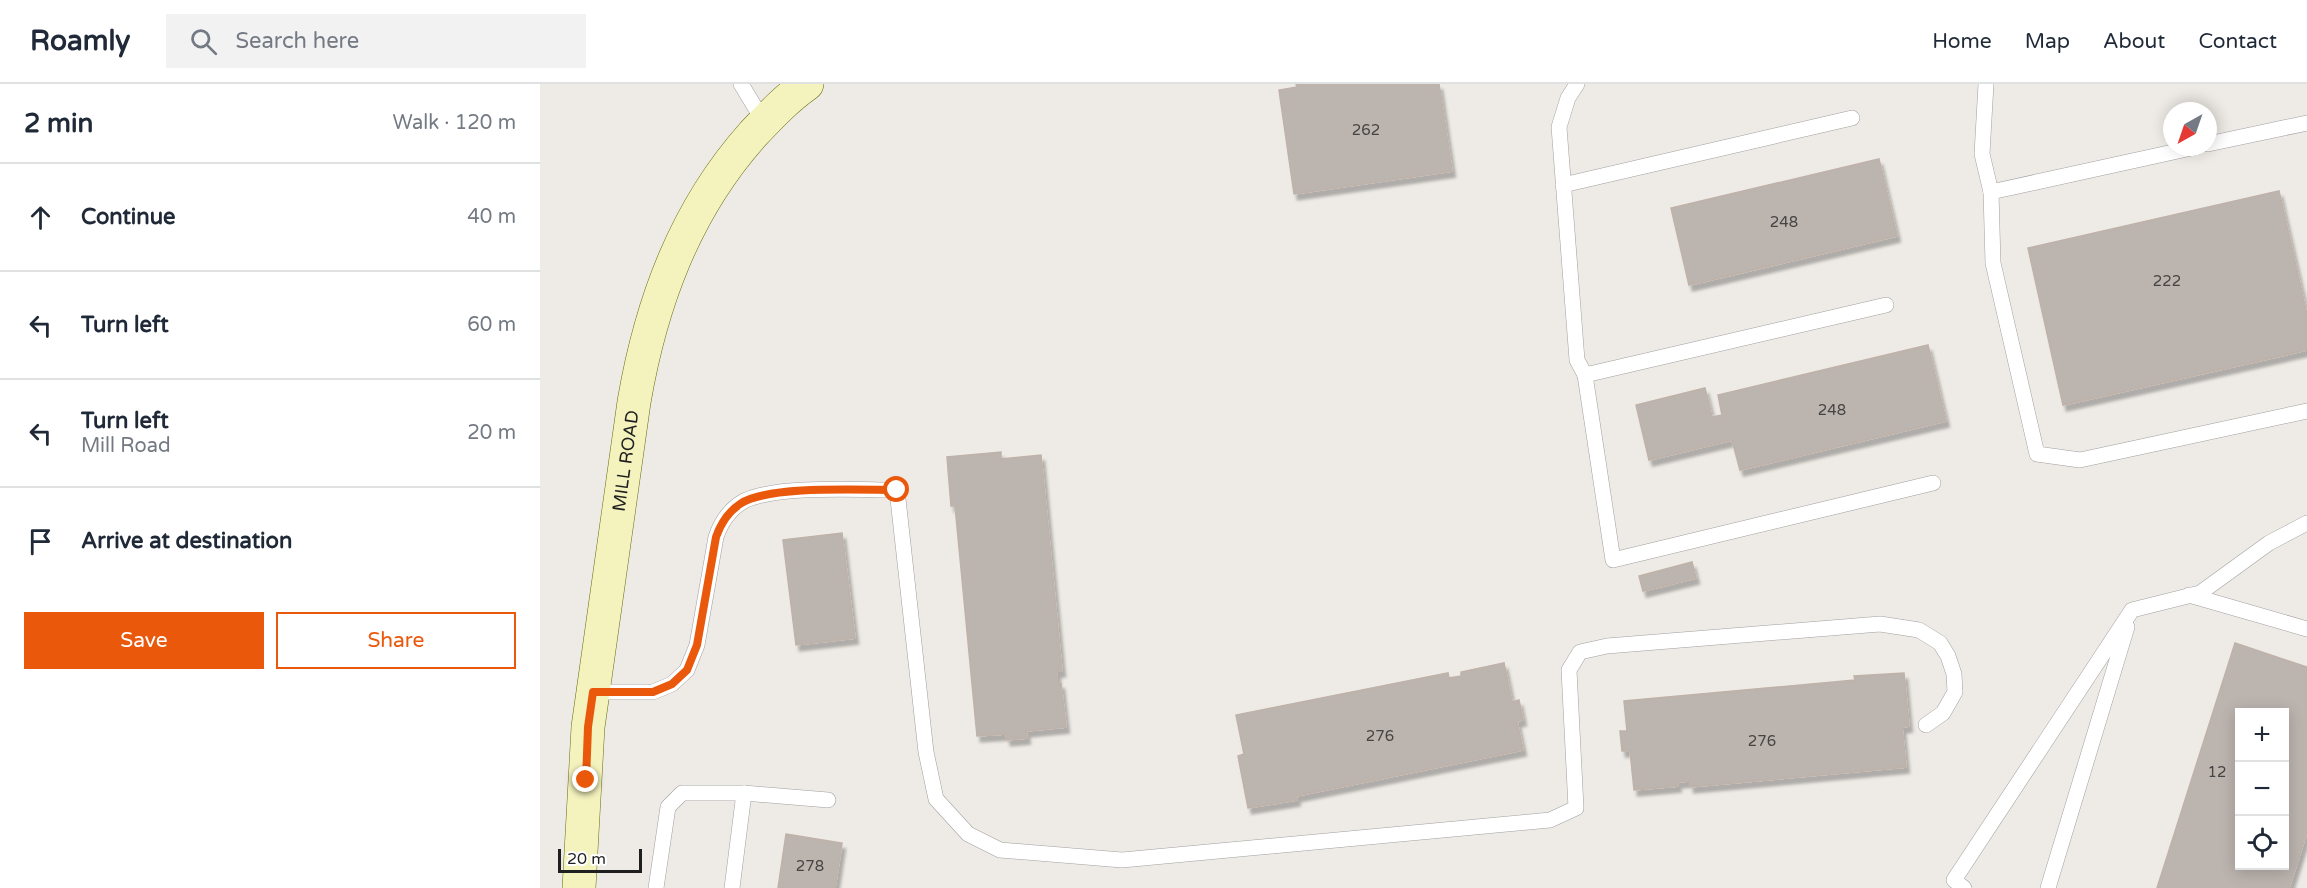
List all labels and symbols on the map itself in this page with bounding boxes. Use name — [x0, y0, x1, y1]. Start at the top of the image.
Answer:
north arrow — [2163, 102, 2217, 156]
house number: 262 — [1352, 121, 1380, 139]
house number: 248 — [1770, 213, 1798, 231]
house number: 222 — [2153, 272, 2181, 290]
house number: 248 — [1818, 401, 1846, 419]
street label: MILL ROAD — [608, 409, 644, 513]
route start — [883, 476, 909, 502]
house number: 276 — [1366, 727, 1394, 745]
house number: 276 — [1748, 732, 1776, 750]
house number: 12 — [2208, 763, 2226, 781]
route end — [572, 766, 598, 792]
scale bar — [558, 846, 642, 874]
house number: 278 — [796, 857, 824, 875]

